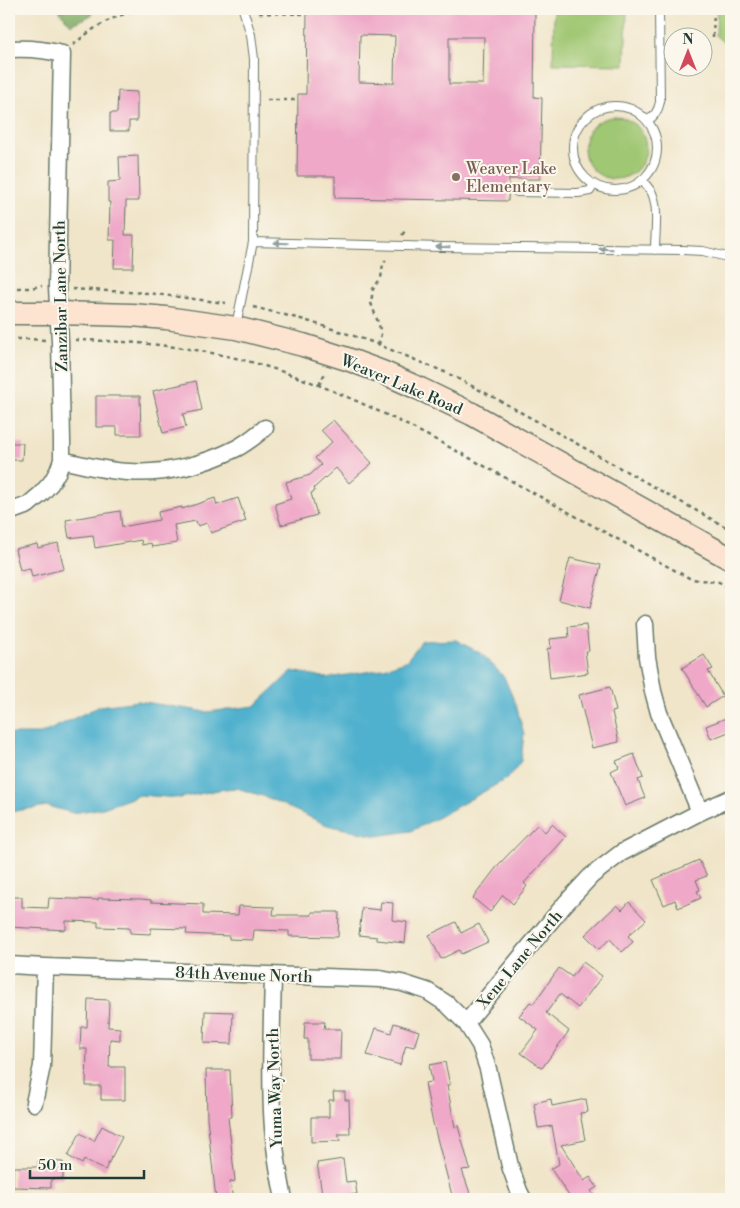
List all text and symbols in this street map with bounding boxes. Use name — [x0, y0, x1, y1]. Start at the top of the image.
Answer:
north arrow — [662, 28, 712, 78]
text: N — [682, 31, 694, 49]
place label: Weaver Lake Elementary — [465, 159, 557, 197]
marker: Weaver Lake Elementary — [450, 171, 462, 183]
street label: Zanzibar Lane North — [50, 220, 72, 372]
one-way arrow — [273, 239, 289, 247]
one-way arrow — [435, 242, 451, 250]
one-way arrow — [598, 245, 614, 253]
street label: Weaver Lake Road — [337, 350, 466, 420]
street label: Xene Lane North — [472, 906, 567, 1014]
street label: 84th Avenue North — [175, 963, 314, 987]
street label: Yuma Way North — [263, 1027, 287, 1149]
scale bar — [30, 1148, 144, 1180]
text: 50 m — [38, 1156, 72, 1175]

